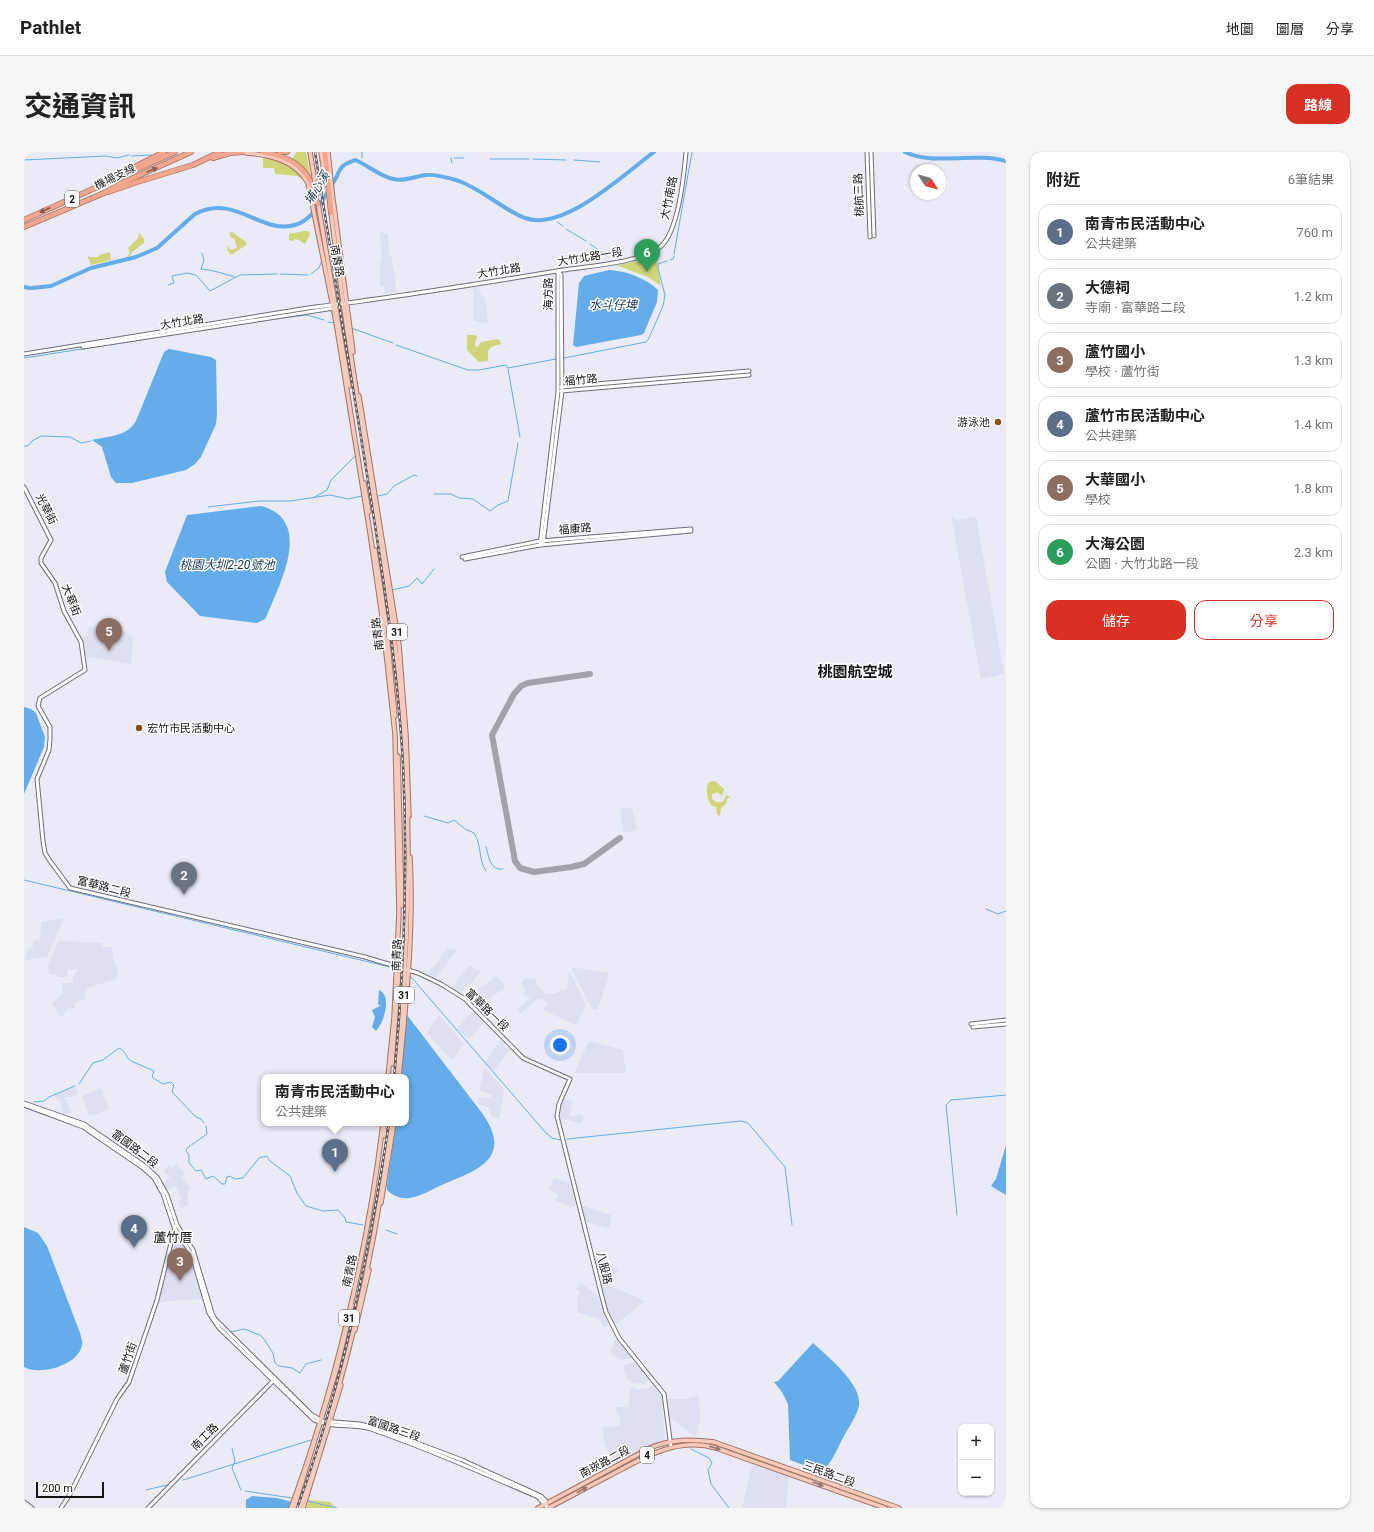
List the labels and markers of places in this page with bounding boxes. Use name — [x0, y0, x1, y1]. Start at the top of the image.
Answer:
pin: 6 — [634, 239, 660, 272]
place label: 游泳池 — [957, 416, 990, 429]
marker: 游泳池 — [993, 417, 1003, 427]
pin: 5 — [96, 618, 122, 651]
place label: 宏竹市民活動中心 — [147, 722, 235, 735]
marker: 宏竹市民活動中心 — [134, 723, 144, 733]
pin: 2 — [171, 862, 197, 895]
pin: 1 — [322, 1139, 348, 1172]
pin: 4 — [121, 1215, 147, 1248]
pin: 3 — [167, 1248, 193, 1281]

